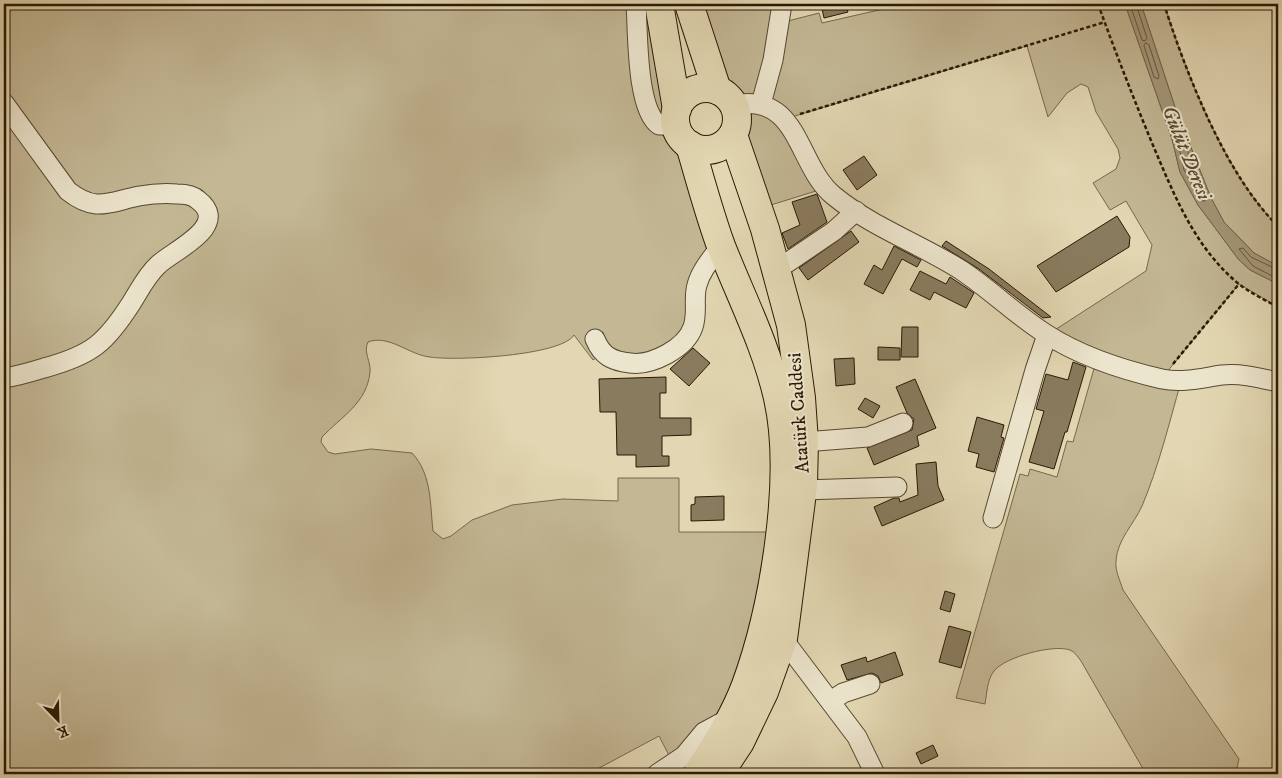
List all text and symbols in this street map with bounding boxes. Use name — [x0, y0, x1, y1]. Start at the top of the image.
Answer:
water label: Gülüt Deresi — [1156, 102, 1217, 205]
street label: Atatürk Caddesi — [783, 352, 815, 474]
north arrow — [32, 696, 82, 746]
text: K — [54, 721, 71, 742]

